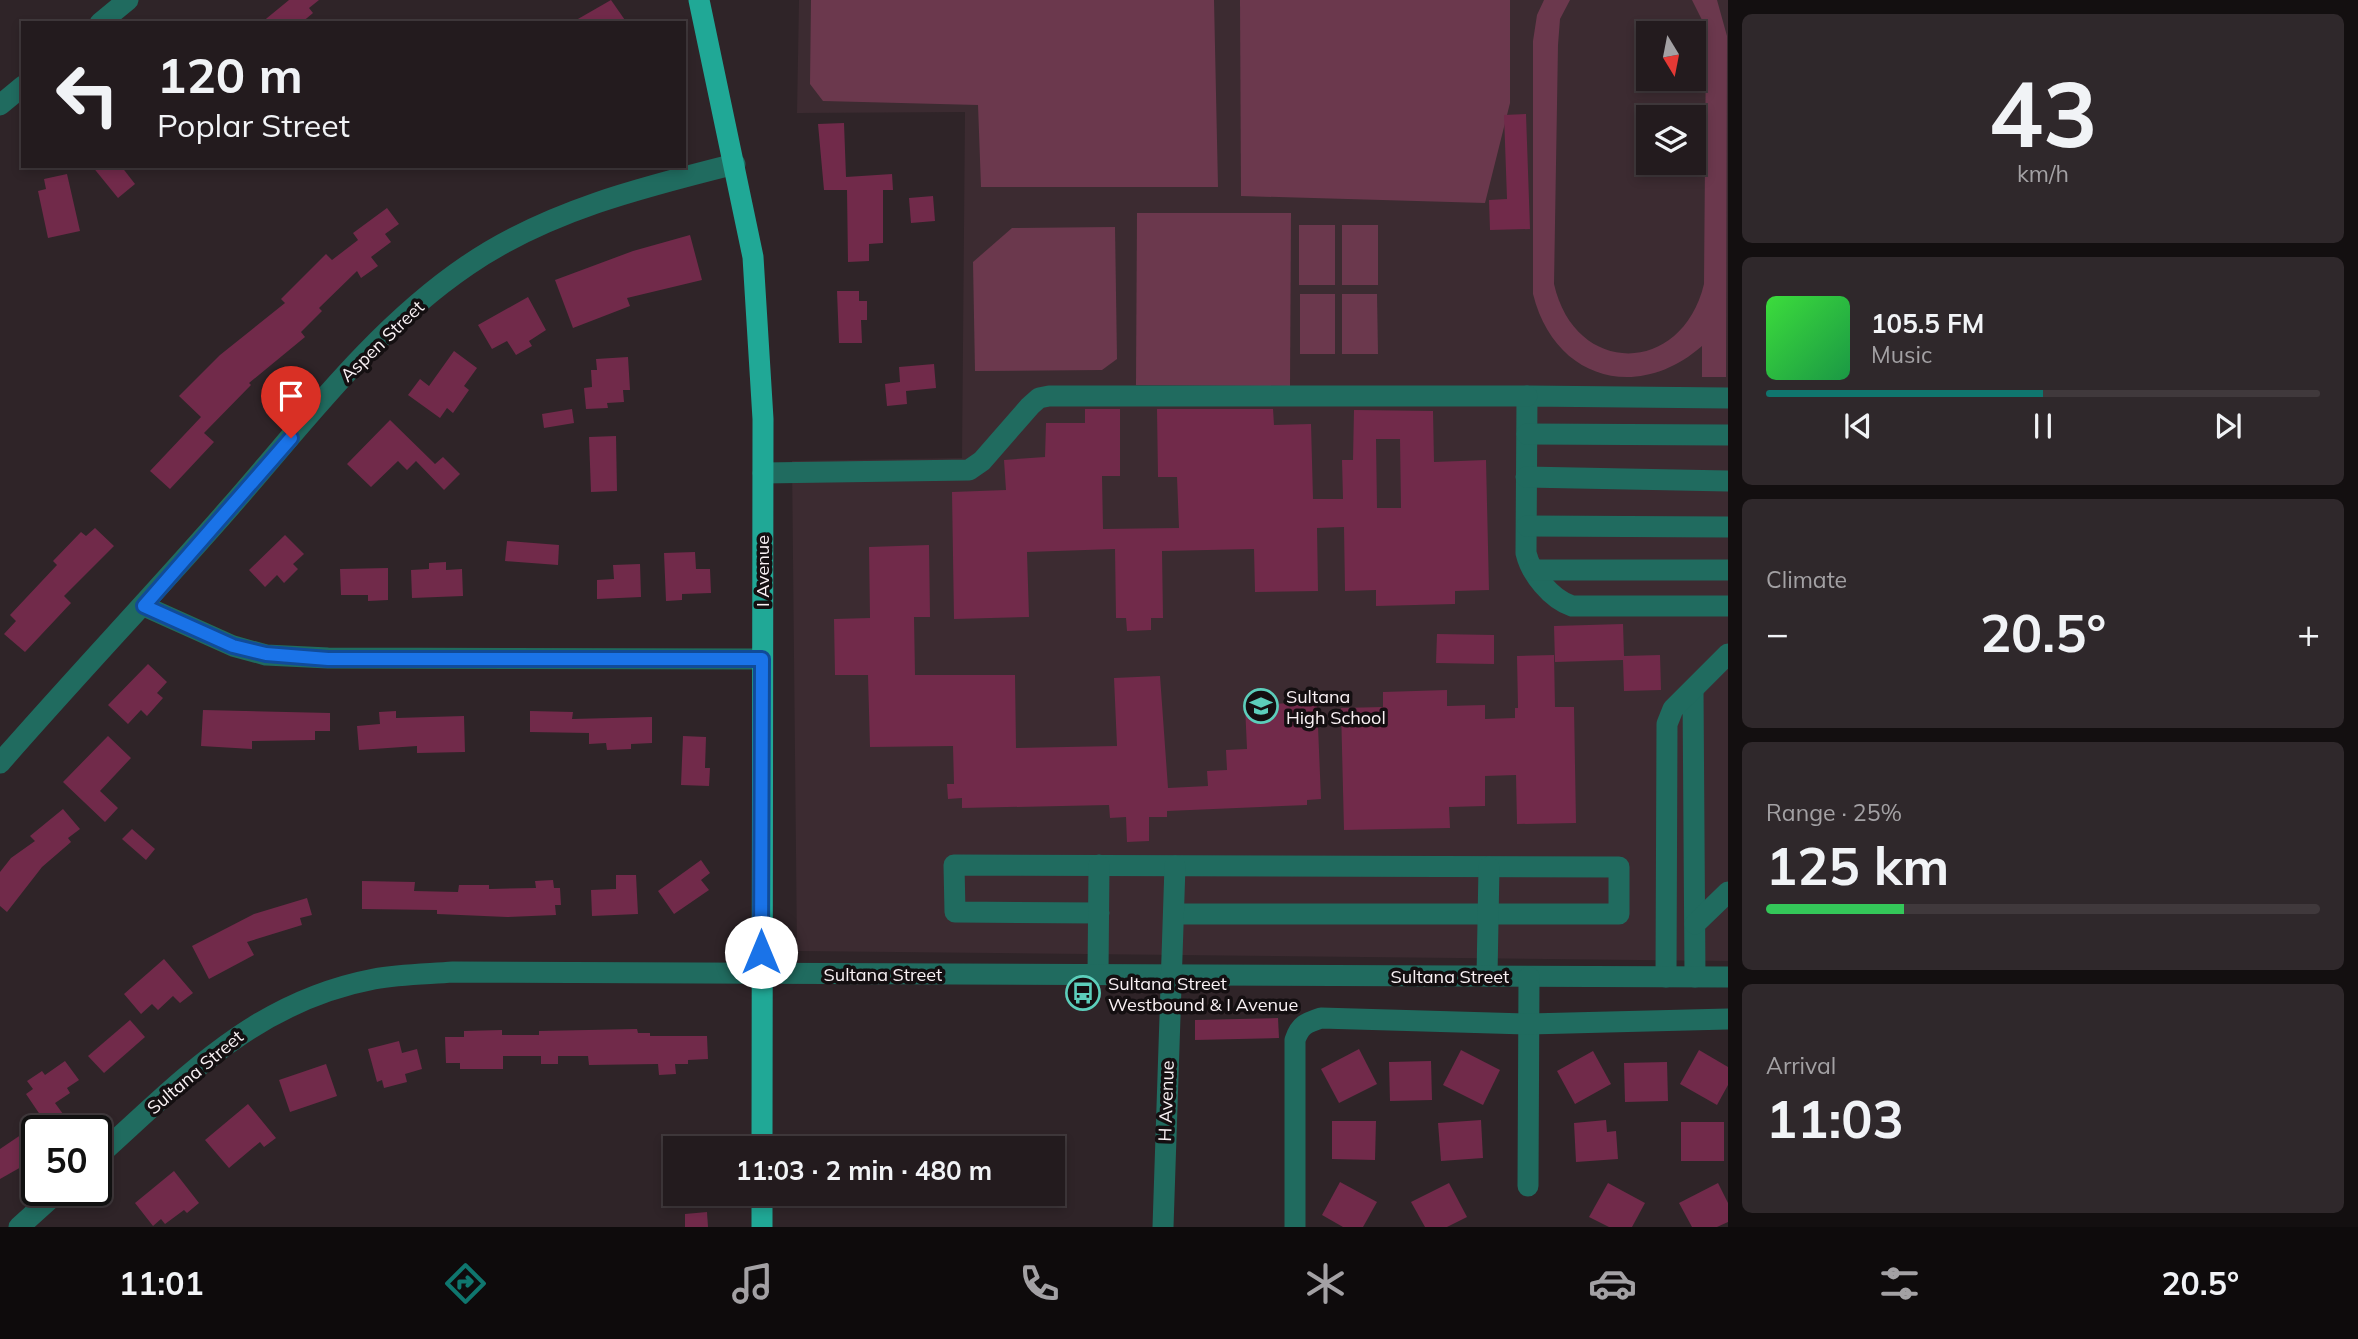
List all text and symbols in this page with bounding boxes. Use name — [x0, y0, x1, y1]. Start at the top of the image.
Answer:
north arrow — [1636, 21, 1706, 91]
map controls — [1636, 21, 1706, 175]
text: 120 m — [157, 44, 303, 105]
icon: left — [42, 49, 133, 140]
text: 43 — [1988, 56, 2098, 170]
text: Poplar Street — [157, 105, 350, 145]
button: layers — [1636, 105, 1706, 175]
text: km/h — [2017, 159, 2069, 188]
street label: Aspen Street — [335, 295, 429, 387]
text: 105.5 FM — [1871, 307, 1984, 340]
text: Music — [1871, 340, 1932, 369]
pin — [261, 366, 321, 438]
icon: arrive — [272, 377, 310, 415]
icon: previous — [1839, 407, 1877, 445]
icon: pause — [2024, 407, 2062, 445]
icon: next — [2209, 407, 2247, 445]
street label: I Avenue — [751, 535, 774, 607]
text: Climate — [1766, 565, 1847, 594]
text: 20.5° — [1980, 600, 2106, 665]
text: − — [1766, 609, 1789, 657]
text: + — [2297, 609, 2320, 657]
place label: Sultana High School — [1286, 685, 1386, 729]
school or university icon: Sultana High School — [1242, 687, 1280, 725]
text: Range · 25% — [1766, 798, 1902, 827]
text: 125 km — [1766, 833, 1949, 898]
position arrow — [724, 915, 798, 989]
street label: Sultana Street — [824, 963, 942, 986]
street label: Sultana Street — [1391, 965, 1509, 988]
place label: Sultana Street Westbound & I Avenue — [1108, 972, 1298, 1016]
bus stop icon: Sultana Street Westbound & I Avenue — [1064, 974, 1102, 1012]
street label: Sultana Street — [142, 1025, 248, 1119]
text: Arrival — [1766, 1051, 1836, 1080]
street label: H Avenue — [1153, 1060, 1179, 1142]
text: 11:03 — [1766, 1086, 1904, 1151]
speed limit sign: 50 — [21, 1115, 112, 1206]
text: 11:03 · 2 min · 480 m — [736, 1154, 992, 1187]
icon: directions — [441, 1259, 490, 1308]
icon: music — [728, 1259, 777, 1308]
icon: phone — [1015, 1259, 1064, 1308]
icon: climate — [1301, 1259, 1350, 1308]
icon: car — [1588, 1259, 1637, 1308]
icon: filters — [1875, 1259, 1924, 1308]
text: 11:01 — [119, 1263, 204, 1303]
text: 20.5° — [2161, 1263, 2239, 1303]

